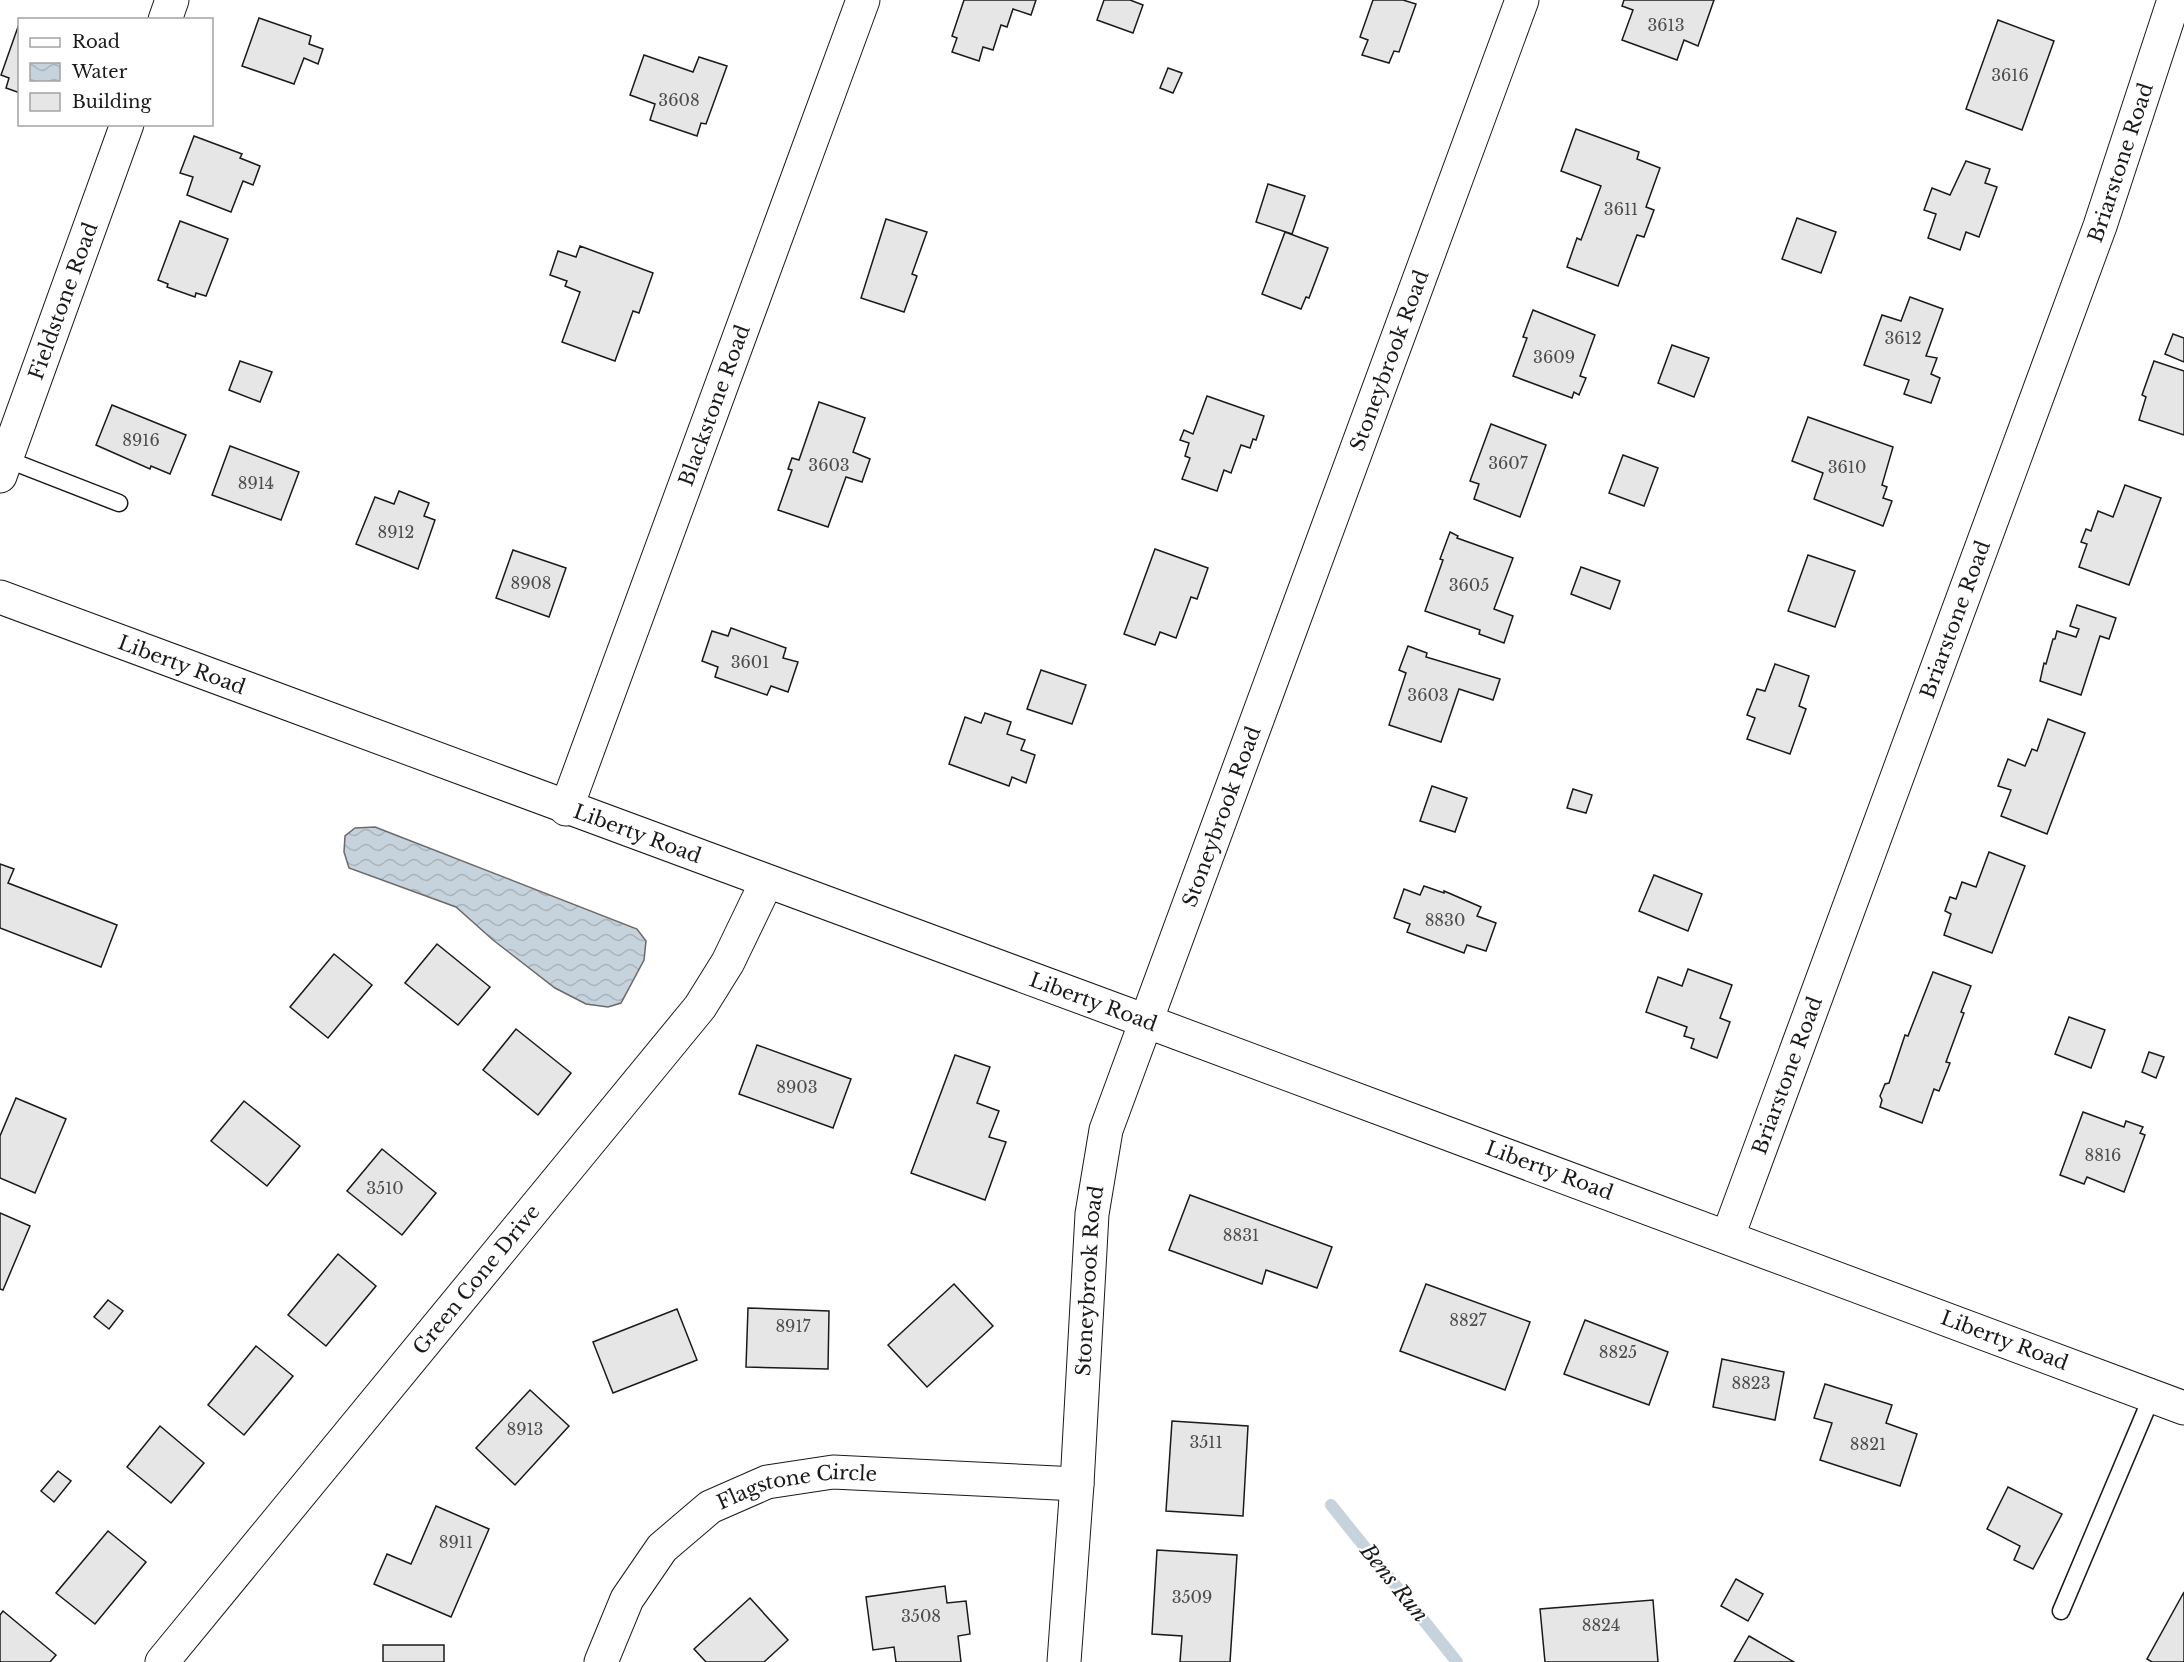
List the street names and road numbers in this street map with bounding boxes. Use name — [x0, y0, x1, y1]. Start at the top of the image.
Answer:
street label: Briarstone Road — [2083, 80, 2158, 246]
street label: Fieldstone Road — [24, 219, 103, 383]
street label: Stoneybrook Road — [1345, 267, 1434, 454]
street label: Blackstone Road — [674, 321, 755, 489]
street label: Briarstone Road — [1915, 537, 1995, 702]
street label: Liberty Road — [115, 630, 249, 699]
street label: Stoneybrook Road — [1177, 723, 1266, 910]
street label: Liberty Road — [570, 799, 705, 868]
street label: Liberty Road — [1026, 967, 1161, 1036]
street label: Briarstone Road — [1747, 993, 1827, 1158]
street label: Liberty Road — [1482, 1136, 1616, 1205]
street label: Stoneybrook Road — [1071, 1184, 1109, 1377]
street label: Green Cone Drive — [408, 1200, 545, 1359]
street label: Liberty Road — [1938, 1305, 2072, 1375]
street label: Flagstone Circle — [713, 1460, 878, 1515]

